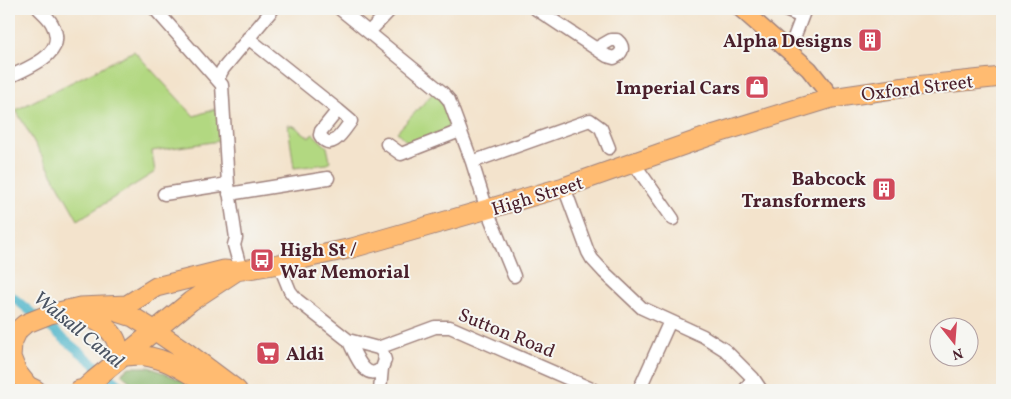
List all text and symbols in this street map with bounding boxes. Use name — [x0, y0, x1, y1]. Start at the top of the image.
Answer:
building icon: Alpha Designs — [857, 27, 883, 53]
place label: Alpha Designs — [723, 29, 852, 55]
street label: Oxford Street — [860, 69, 975, 109]
shop icon: Imperial Cars — [744, 74, 770, 100]
place label: Imperial Cars — [616, 76, 740, 102]
place label: Babcock Transformers — [741, 167, 866, 215]
street label: High Street — [489, 171, 587, 223]
building icon: Babcock Transformers — [871, 176, 897, 202]
place label: High St / War Memorial — [280, 238, 410, 286]
bus stop icon: High St / War Memorial — [249, 247, 275, 273]
water label: Walsall Canal — [26, 285, 129, 376]
street label: Sutton Road — [454, 303, 559, 365]
north arrow — [928, 316, 978, 366]
supermarket icon: Aldi — [255, 340, 281, 366]
place label: Aldi — [286, 342, 325, 368]
text: N — [950, 342, 965, 364]

